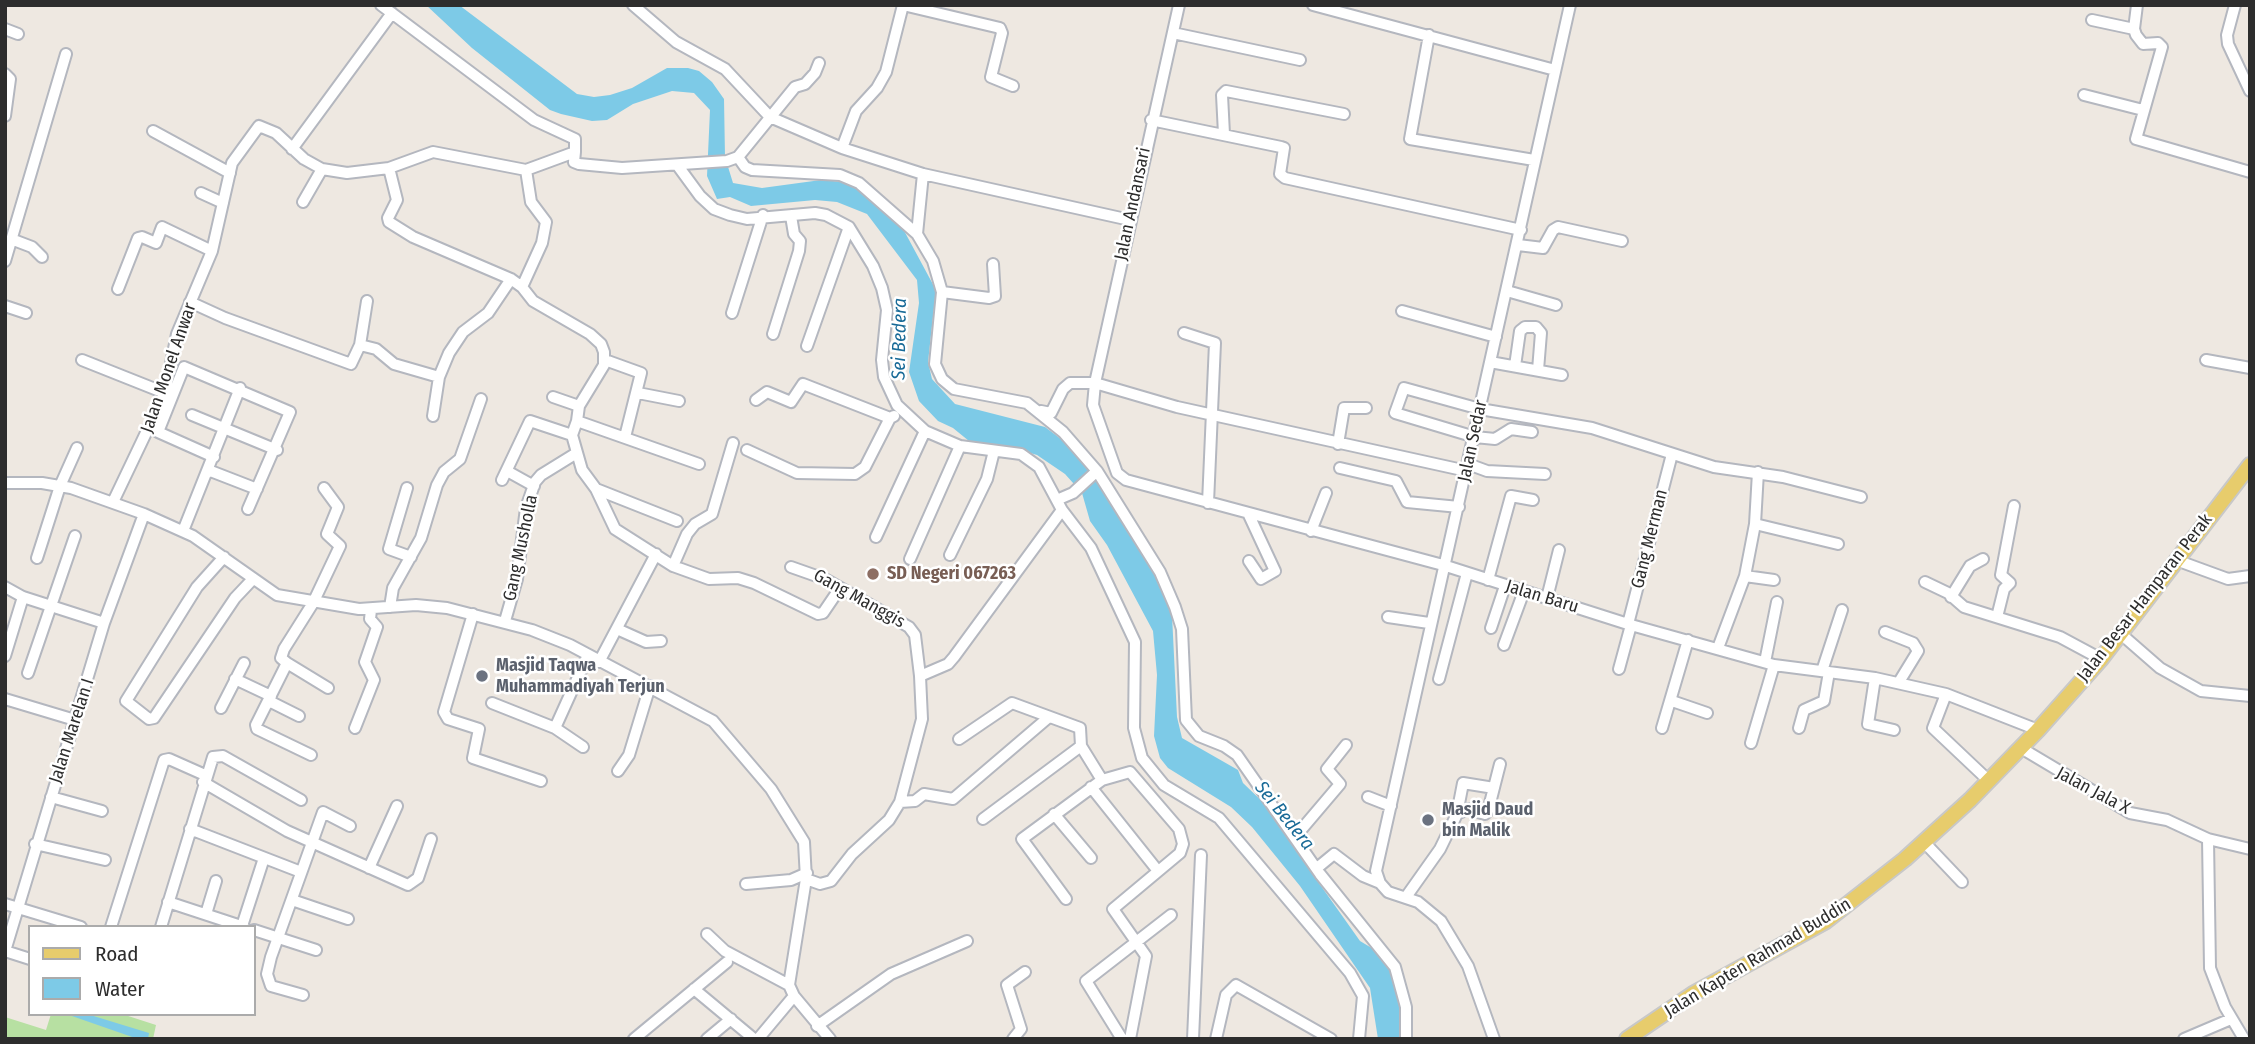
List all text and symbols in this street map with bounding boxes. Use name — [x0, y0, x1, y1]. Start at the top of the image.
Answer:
street label: Jalan Andansari — [1110, 146, 1156, 262]
water label: Sei Bedera — [888, 298, 912, 380]
street label: Jalan Monel Anwar — [137, 300, 201, 436]
street label: Jalan Sedar — [1454, 398, 1492, 484]
street label: Gang Merman — [1627, 487, 1673, 591]
street label: Gang Musholla — [499, 493, 543, 603]
street label: Jalan Besar Hamparan Perak — [2073, 510, 2217, 686]
place label: SD Negeri 067263 — [887, 563, 1016, 585]
street label: Gang Manggis — [809, 565, 909, 633]
marker: SD Negeri 067263 — [865, 566, 881, 582]
street label: Jalan Baru — [1503, 576, 1581, 618]
place label: Masjid Taqwa Muhammadiyah Terjun — [496, 655, 665, 698]
marker: Masjid Taqwa Muhammadiyah Terjun — [474, 668, 490, 684]
street label: Jalan Marelan I — [45, 676, 99, 786]
street label: Jalan Jala X — [2052, 762, 2134, 820]
water label: Sei Bedera — [1249, 777, 1319, 855]
place label: Masjid Daud bin Malik — [1442, 799, 1533, 842]
marker: Masjid Daud bin Malik — [1420, 812, 1436, 828]
street label: Jalan Kapten Rahmad Buddin — [1661, 894, 1855, 1022]
legend — [28, 925, 256, 1016]
text: Road — [95, 941, 139, 967]
text: Water — [95, 976, 145, 1002]

